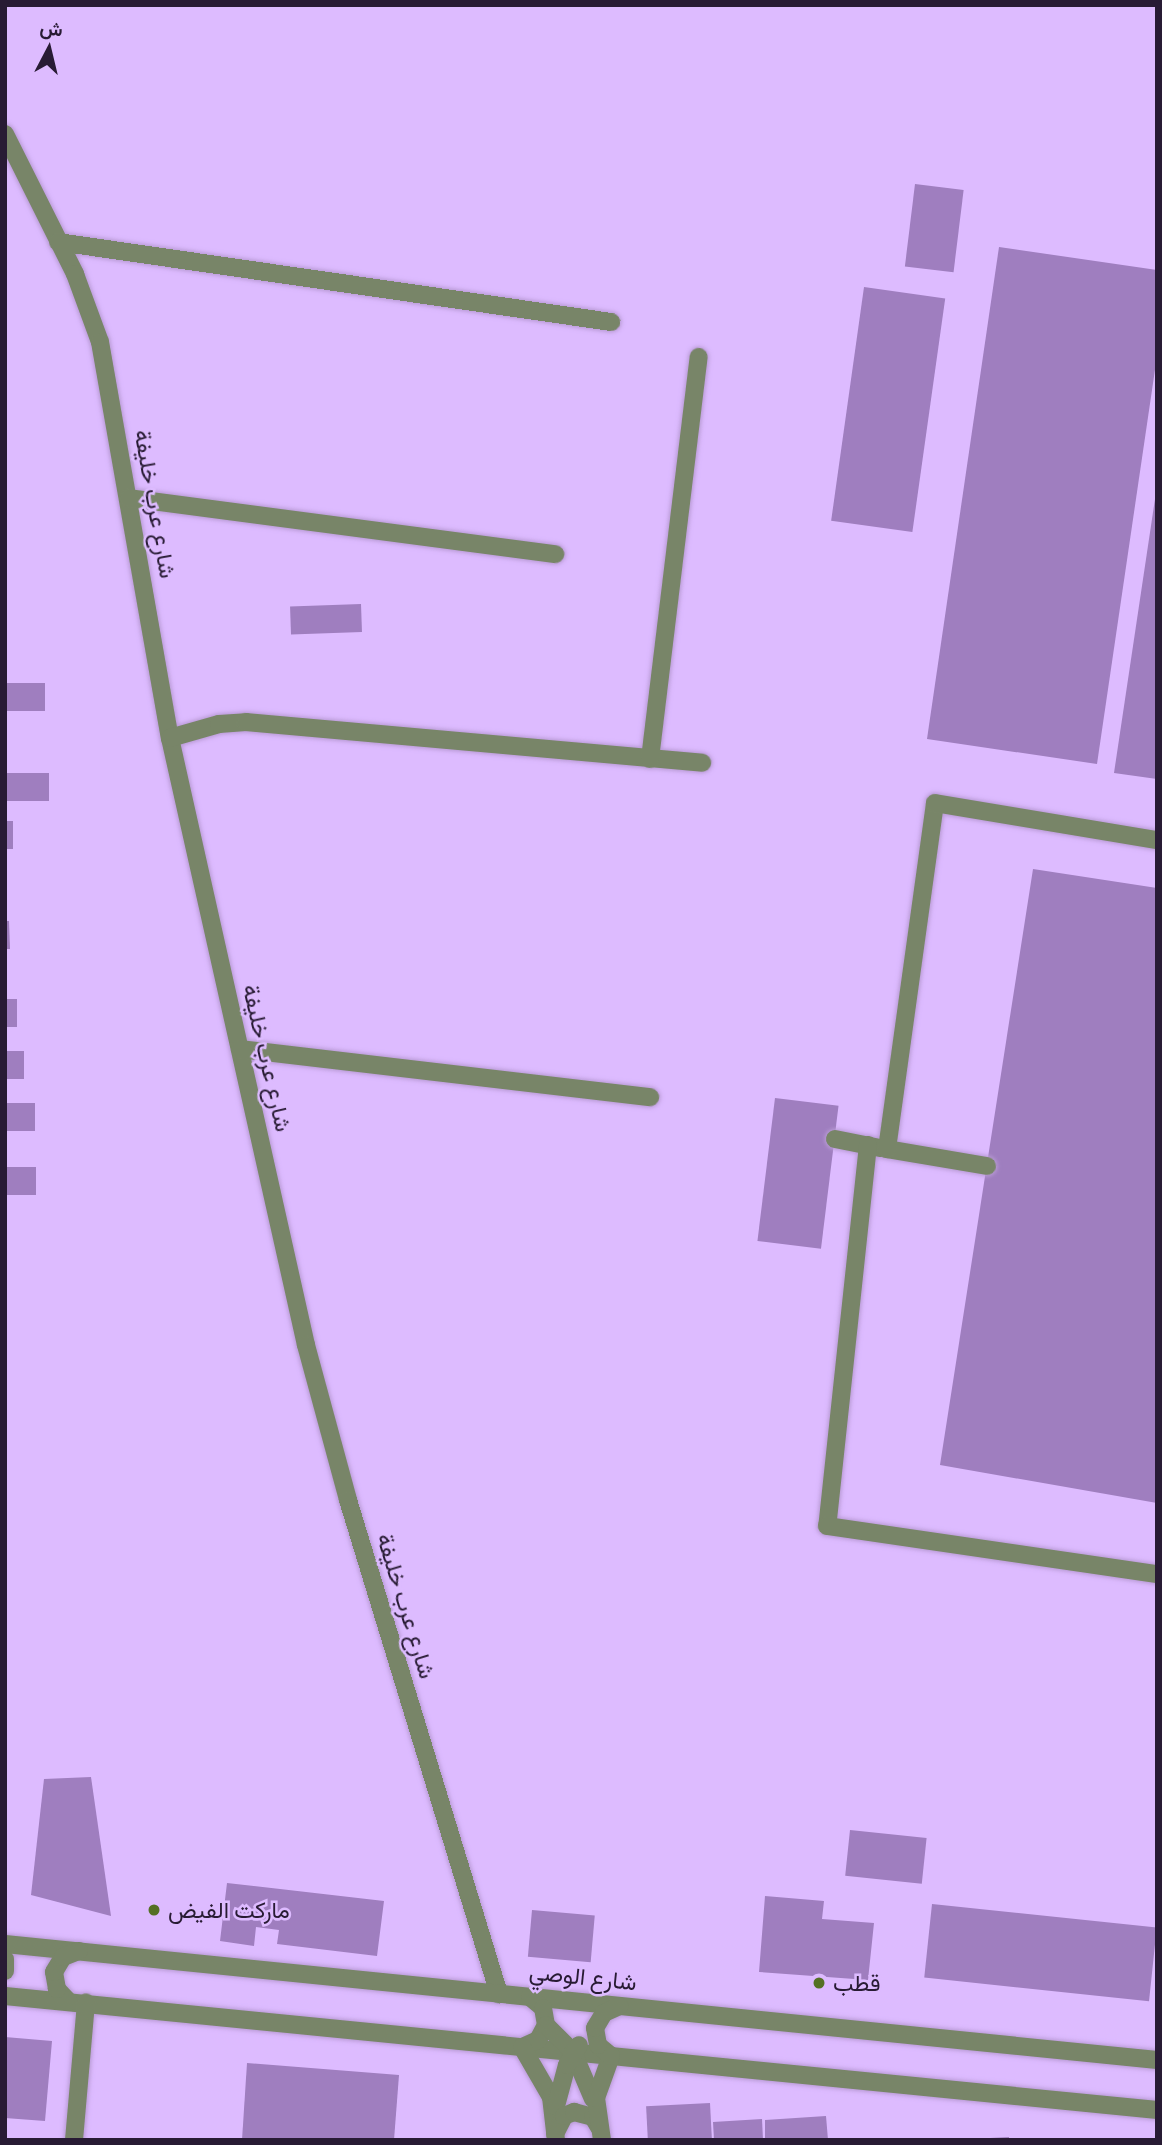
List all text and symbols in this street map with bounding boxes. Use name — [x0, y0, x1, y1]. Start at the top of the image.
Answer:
north arrow — [14, 14, 84, 84]
text: ش — [39, 16, 64, 40]
street label: شارع عرب خليفة — [128, 428, 182, 580]
street label: شارع عرب خليفة — [237, 982, 297, 1134]
street label: شارع عرب خليفة — [371, 1530, 441, 1682]
place label: ماركت الفيض — [168, 1896, 290, 1924]
marker: ماركت الفيض — [146, 1902, 162, 1918]
street label: شارع الوصي — [528, 1958, 638, 1996]
place label: قطب — [833, 1969, 880, 1997]
marker: قطب — [811, 1975, 827, 1991]

